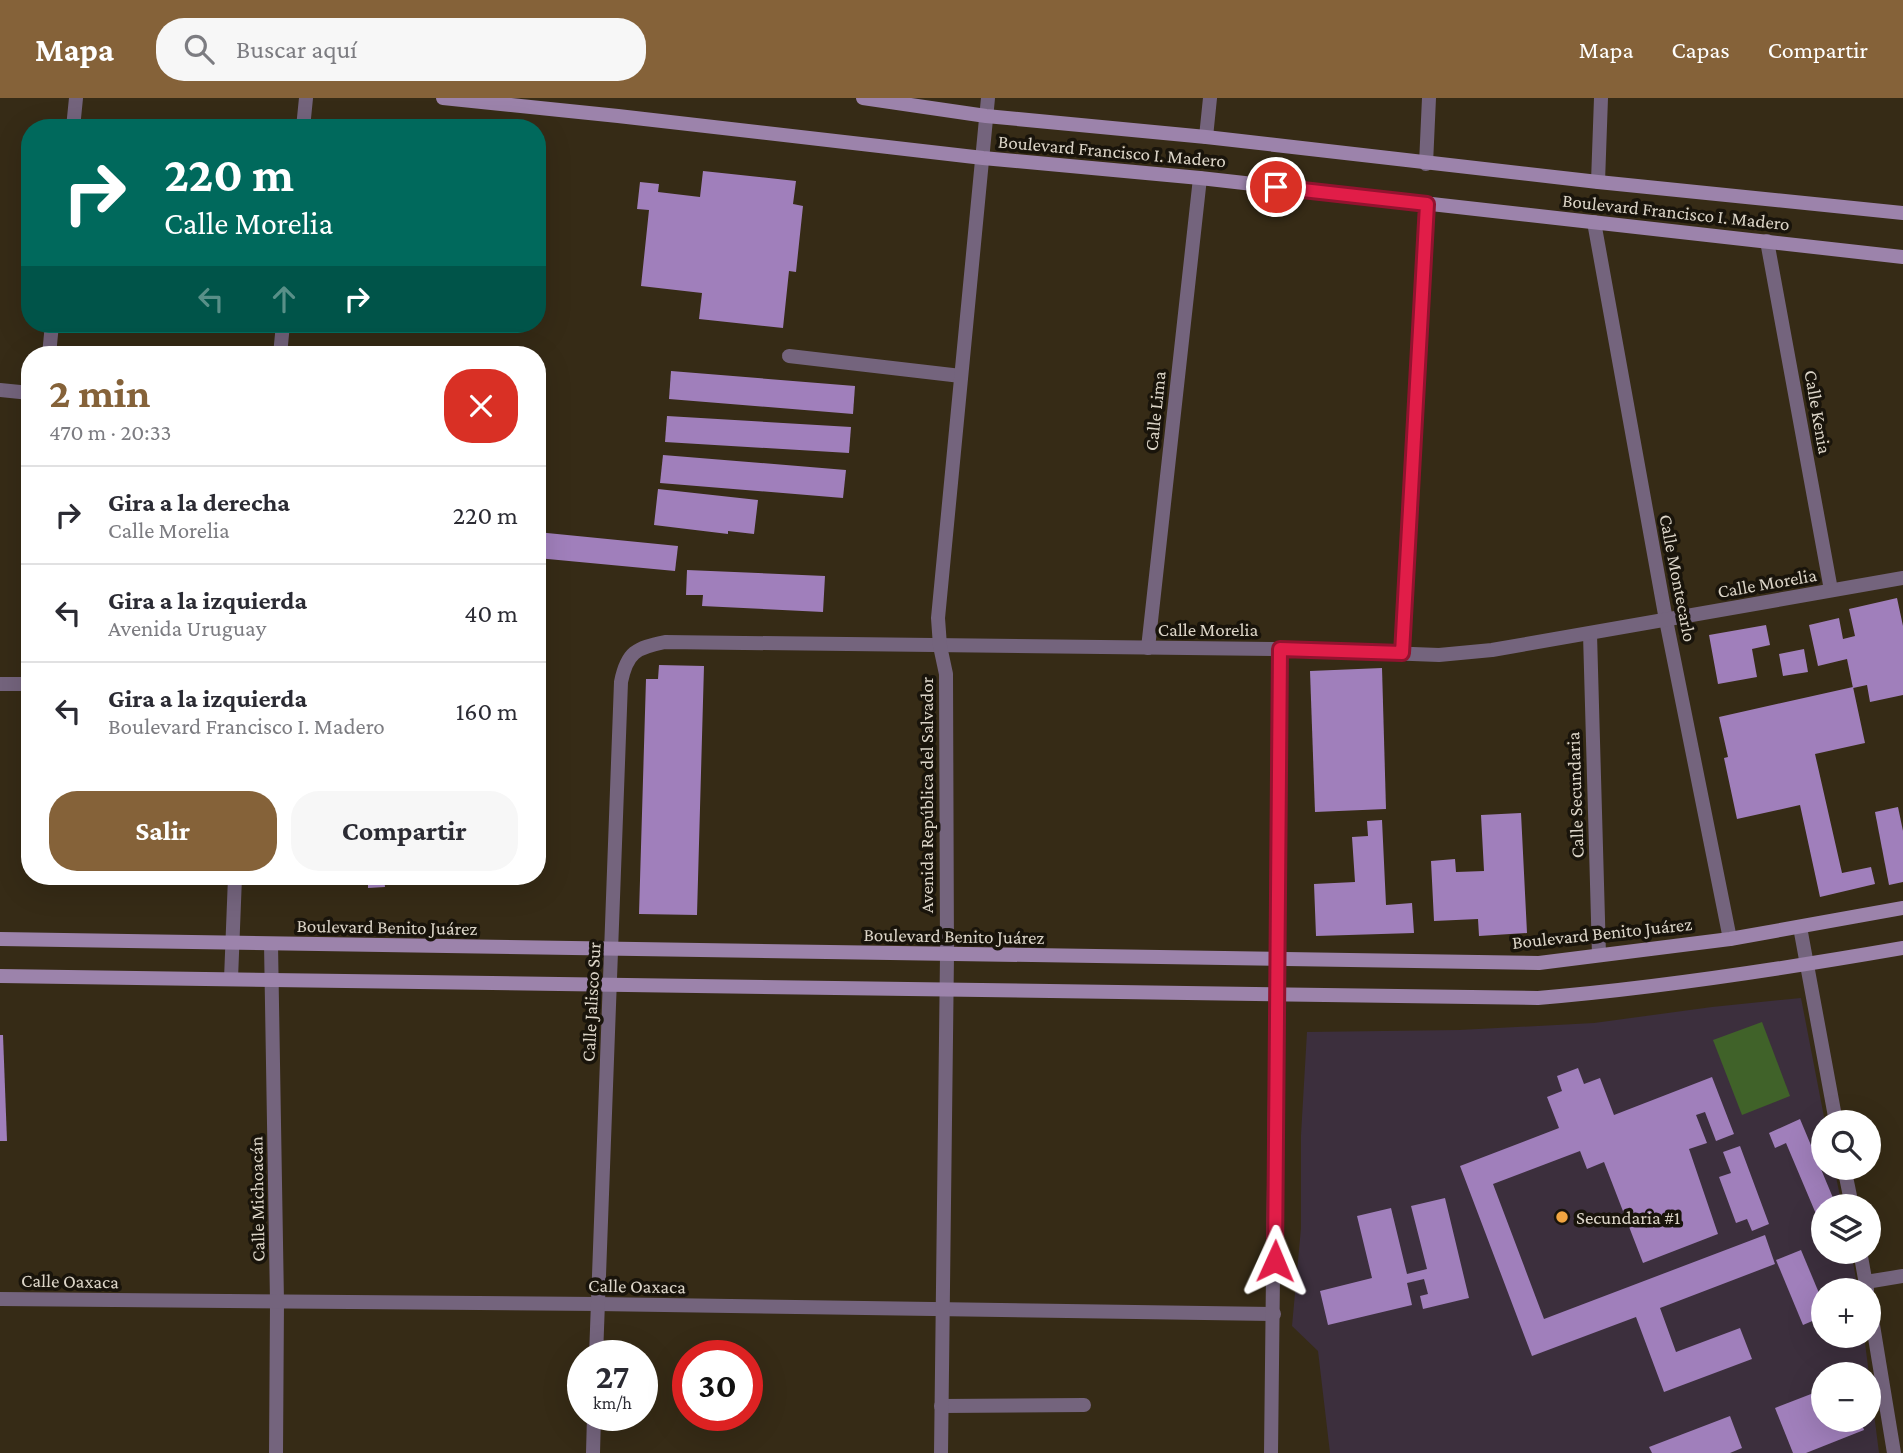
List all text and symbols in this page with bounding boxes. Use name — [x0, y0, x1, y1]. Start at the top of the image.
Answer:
search box — [156, 18, 646, 81]
icon: search — [180, 30, 218, 68]
text: Mapa — [35, 31, 114, 68]
text: Buscar aquí — [236, 35, 357, 64]
text: Mapa — [1579, 36, 1634, 63]
text: Capas — [1672, 36, 1730, 63]
text: Compartir — [1768, 36, 1868, 63]
street label: Boulevard Francisco I. Madero — [997, 131, 1227, 171]
icon: right — [49, 147, 140, 238]
text: 220 m — [164, 147, 294, 202]
pin — [1246, 157, 1306, 217]
icon: arrive — [1257, 168, 1295, 206]
street label: Boulevard Francisco I. Madero — [1561, 190, 1791, 234]
text: Calle Morelia — [164, 205, 333, 241]
icon: left — [192, 280, 230, 318]
icon: ahead — [265, 280, 303, 318]
icon: right — [338, 280, 376, 318]
street label: Calle Kenia — [1800, 368, 1836, 456]
text: 2 min — [49, 369, 150, 416]
button: close — [444, 369, 518, 443]
street label: Calle Lima — [1140, 370, 1170, 452]
text: 470 m · 20:33 — [49, 419, 171, 445]
text: Gira a la derecha — [108, 488, 290, 517]
icon: right — [49, 496, 87, 534]
text: 220 m — [453, 501, 518, 530]
street label: Calle Montecarlo — [1655, 512, 1701, 644]
text: Calle Morelia — [108, 517, 230, 543]
street label: Calle Morelia — [1716, 564, 1818, 602]
text: Gira a la izquierda — [108, 586, 307, 615]
icon: left — [49, 594, 87, 632]
text: 40 m — [464, 599, 518, 628]
text: Avenida Uruguay — [108, 615, 266, 641]
street label: Calle Morelia — [1158, 619, 1258, 640]
street label: Avenida República del Salvador — [916, 676, 937, 913]
text: Gira a la izquierda — [108, 684, 307, 713]
icon: left — [49, 692, 87, 730]
text: 160 m — [456, 697, 518, 726]
text: Boulevard Francisco I. Madero — [108, 713, 385, 739]
street label: Calle Secundaria — [1562, 731, 1588, 859]
button: Salir — [49, 791, 277, 871]
button: Compartir — [291, 791, 518, 871]
street label: Boulevard Benito Juárez — [1511, 913, 1693, 953]
street label: Boulevard Benito Juárez — [296, 915, 478, 939]
street label: Boulevard Benito Juárez — [863, 924, 1045, 948]
street label: Calle Jalisco Sur — [577, 941, 605, 1063]
map controls — [1811, 1110, 1881, 1432]
button: search — [1811, 1110, 1881, 1180]
street label: Calle Michoacán — [245, 1136, 269, 1262]
button: layers — [1811, 1194, 1881, 1264]
place label: Secundaria #1 — [1576, 1207, 1680, 1228]
marker: Secundaria #1 — [1554, 1209, 1570, 1225]
position arrow — [1238, 1224, 1312, 1298]
street label: Calle Oaxaca — [21, 1270, 119, 1292]
street label: Calle Oaxaca — [588, 1275, 686, 1297]
button: + — [1811, 1278, 1881, 1348]
speed limit sign: 30 — [672, 1340, 763, 1431]
text: 27 — [596, 1357, 629, 1396]
button: − — [1811, 1362, 1881, 1432]
text: km/h — [593, 1393, 632, 1413]

